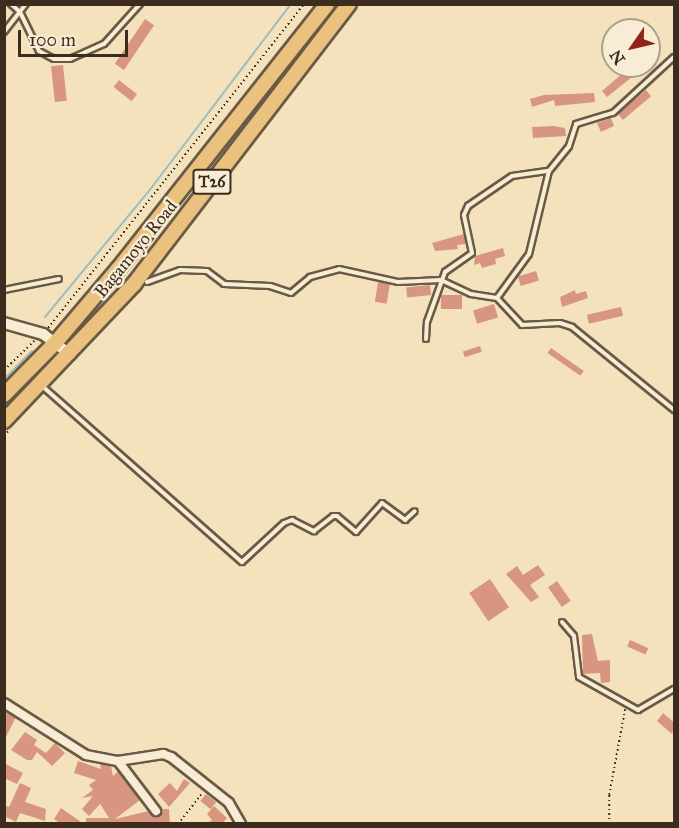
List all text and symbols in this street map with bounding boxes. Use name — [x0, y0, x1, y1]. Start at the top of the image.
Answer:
scale bar — [21, 18, 130, 56]
north arrow — [601, 18, 661, 78]
text: 100 m — [29, 29, 76, 51]
text: N — [606, 46, 629, 68]
road number: T26 — [191, 169, 233, 195]
street label: Bagamoyo Road — [90, 196, 182, 302]

